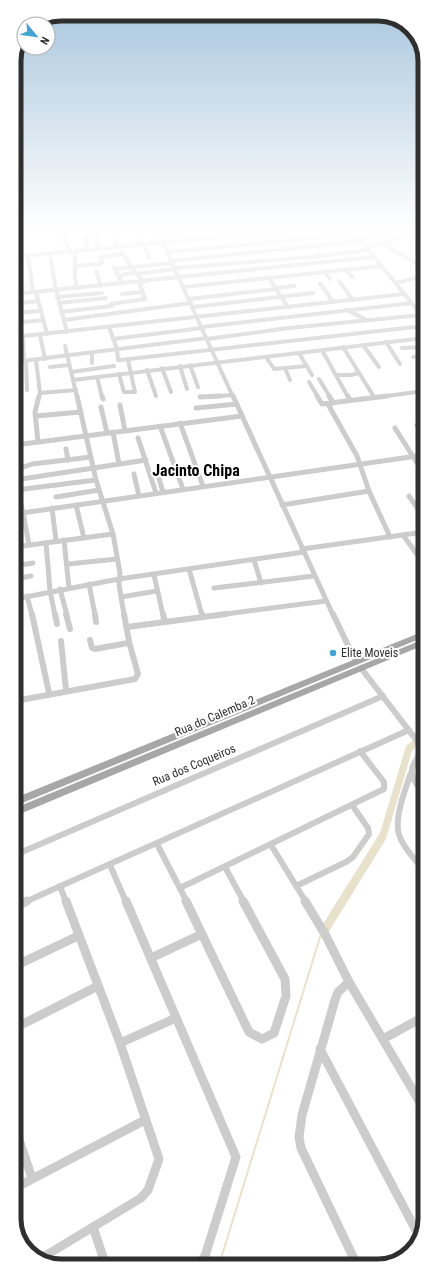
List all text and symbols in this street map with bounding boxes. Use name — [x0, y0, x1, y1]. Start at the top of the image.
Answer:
north arrow — [16, 16, 56, 56]
text: N — [37, 35, 52, 47]
district label: Jacinto Chipa — [152, 461, 240, 480]
place label: Elite Moveis — [341, 646, 398, 660]
marker: Elite Moveis — [328, 648, 338, 658]
street label: Rua do Calemba 2 — [173, 693, 257, 739]
street label: Rua dos Coqueiros — [150, 741, 238, 789]

